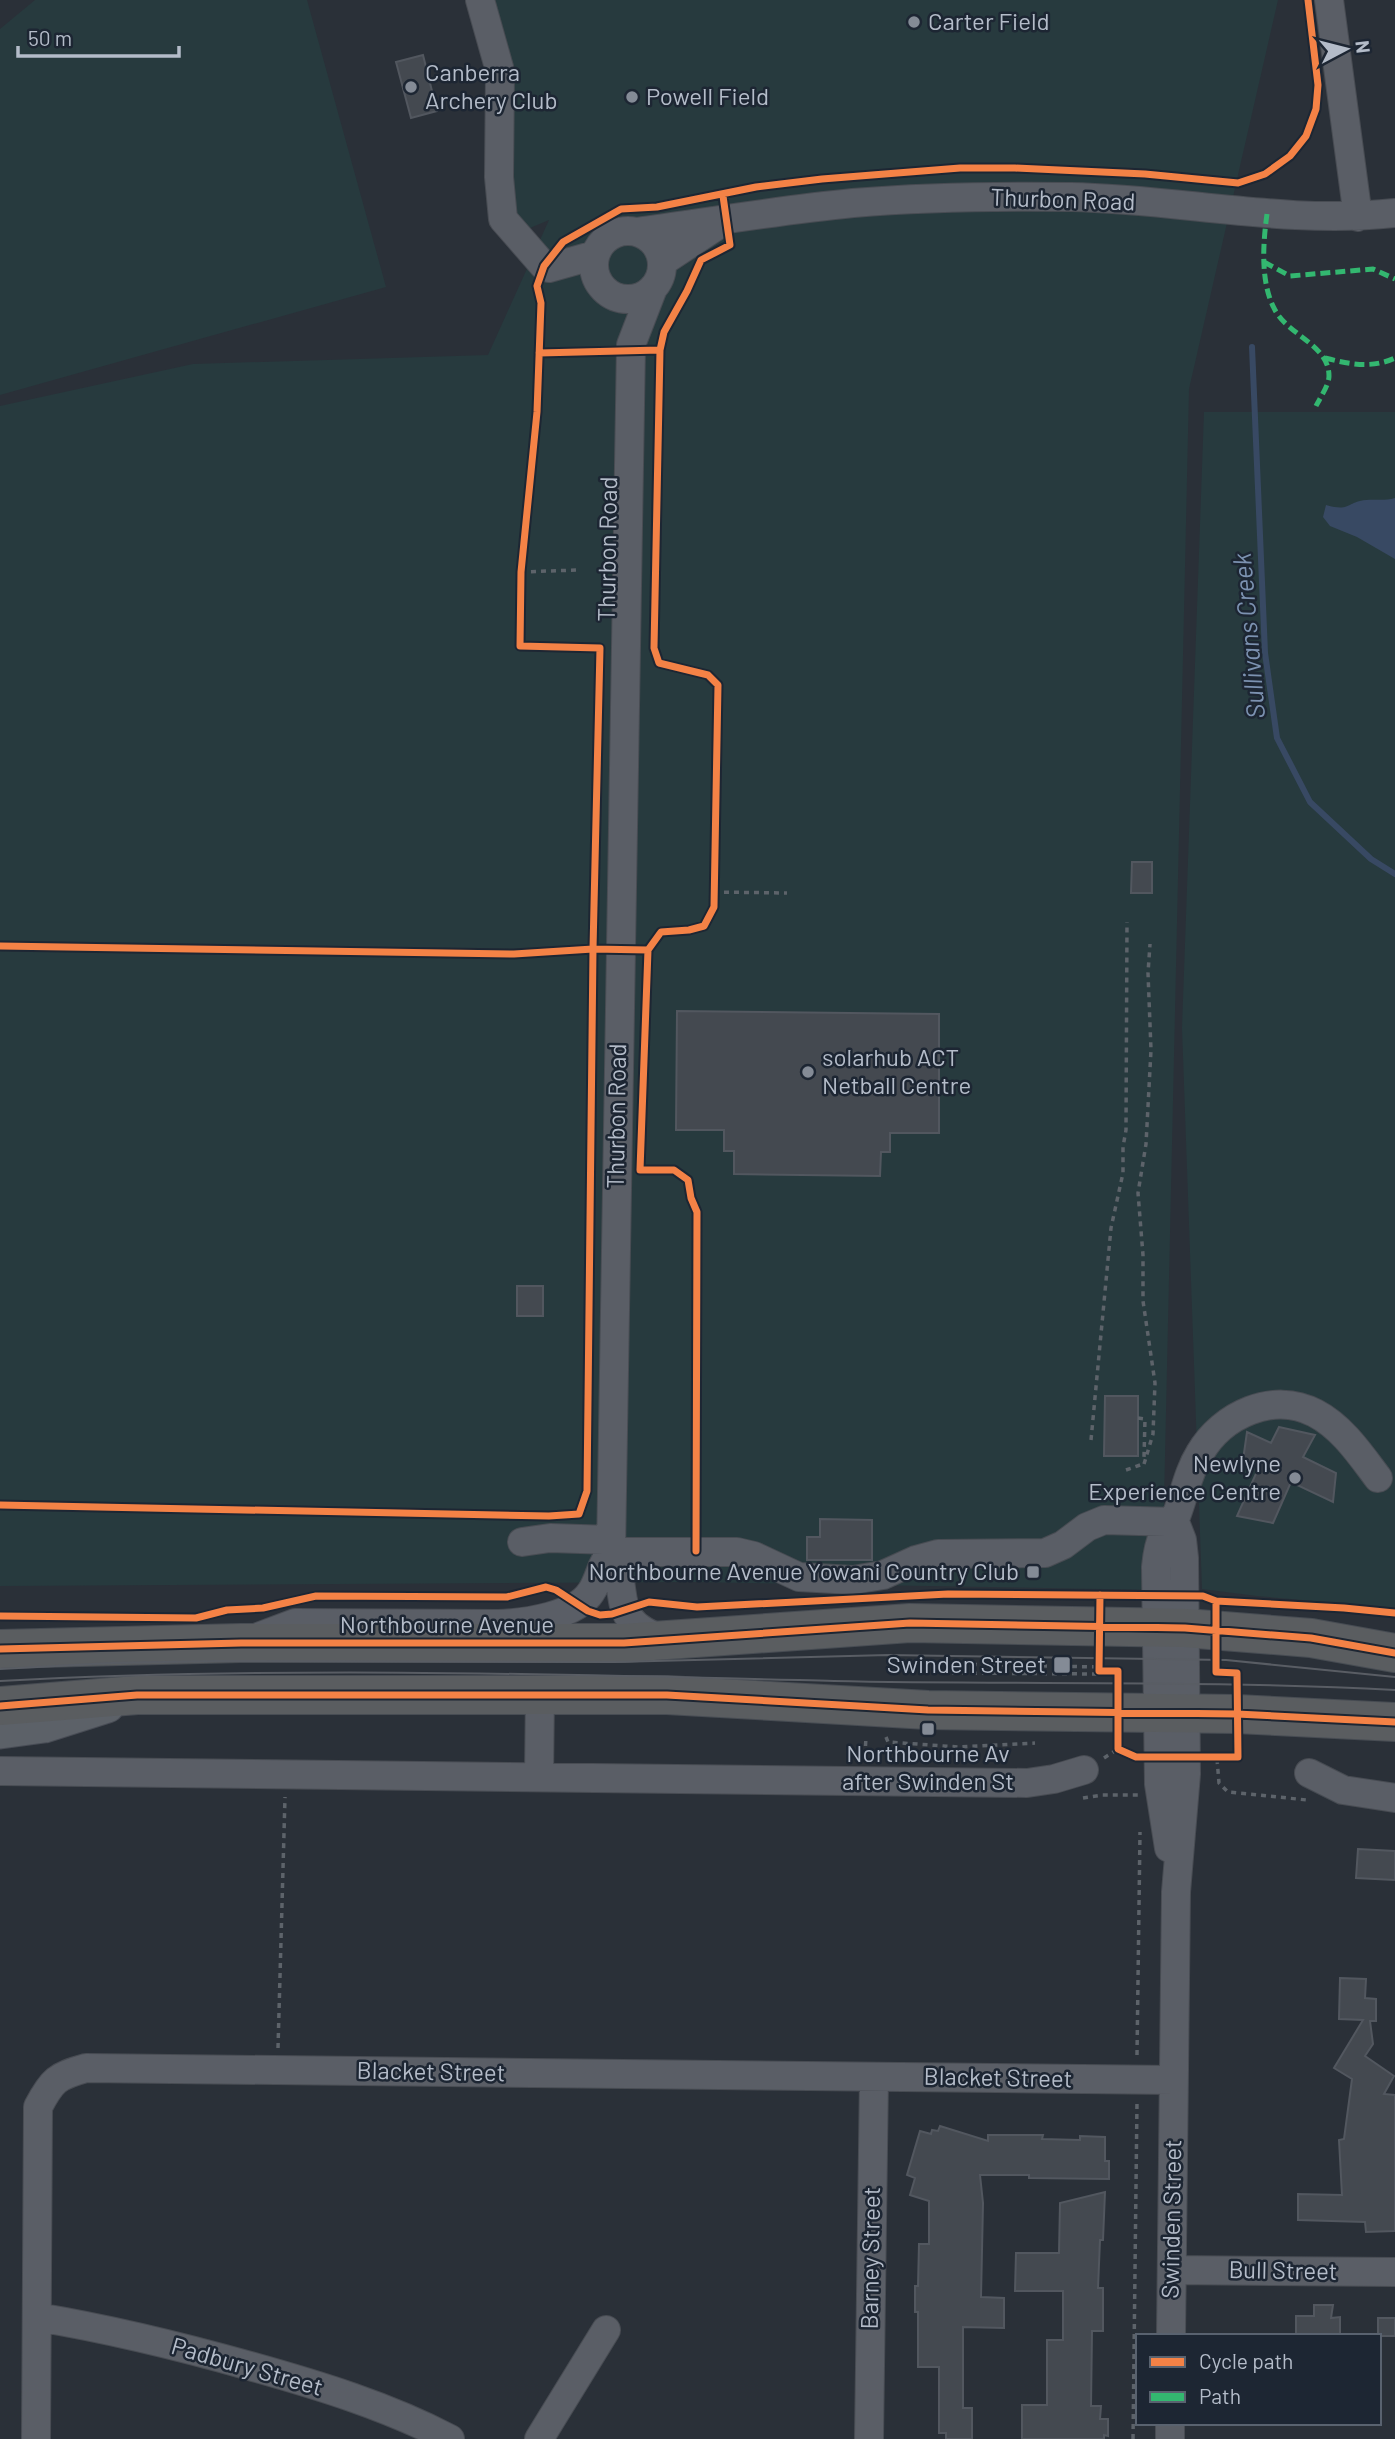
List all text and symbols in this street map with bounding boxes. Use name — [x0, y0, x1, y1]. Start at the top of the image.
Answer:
place label: Carter Field — [928, 6, 1050, 35]
scale bar — [18, 14, 178, 58]
marker: Carter Field — [906, 14, 922, 30]
north arrow — [1311, 14, 1381, 84]
text: 50 m — [28, 25, 72, 50]
text: N — [1351, 39, 1376, 55]
place label: Canberra Archery Club — [425, 57, 558, 114]
marker: Canberra Archery Club — [403, 79, 419, 95]
place label: Powell Field — [646, 81, 769, 110]
marker: Powell Field — [624, 89, 640, 105]
street label: Thurbon Road — [990, 181, 1136, 216]
street label: Thurbon Road — [591, 476, 622, 622]
water label: Sullivans Creek — [1225, 552, 1270, 720]
place label: solarhub ACT Netball Centre — [822, 1042, 971, 1099]
street label: Thurbon Road — [600, 1043, 631, 1189]
marker: solarhub ACT Netball Centre — [800, 1064, 816, 1080]
place label: Newlyne Experience Centre — [1088, 1448, 1281, 1505]
marker: Newlyne Experience Centre — [1287, 1470, 1303, 1486]
place label: Northbourne Avenue Yowani Country Club — [589, 1556, 1019, 1585]
marker: Northbourne Avenue Yowani Country Club — [1025, 1564, 1041, 1580]
street label: Northbourne Avenue — [340, 1609, 554, 1638]
place label: Swinden Street — [887, 1649, 1046, 1678]
marker: Swinden Street — [1052, 1655, 1072, 1675]
marker: Northbourne Av after Swinden St — [920, 1721, 936, 1737]
place label: Northbourne Av after Swinden St — [842, 1738, 1014, 1795]
street label: Blacket Street — [357, 2055, 506, 2086]
street label: Blacket Street — [924, 2061, 1073, 2092]
street label: Swinden Street — [1155, 2139, 1186, 2299]
street label: Barney Street — [854, 2186, 885, 2329]
street label: Bull Street — [1228, 2254, 1338, 2285]
street label: Padbury Street — [168, 2330, 327, 2401]
legend — [1136, 2334, 1381, 2425]
text: Cycle path — [1199, 2348, 1293, 2373]
text: Path — [1199, 2383, 1241, 2408]

